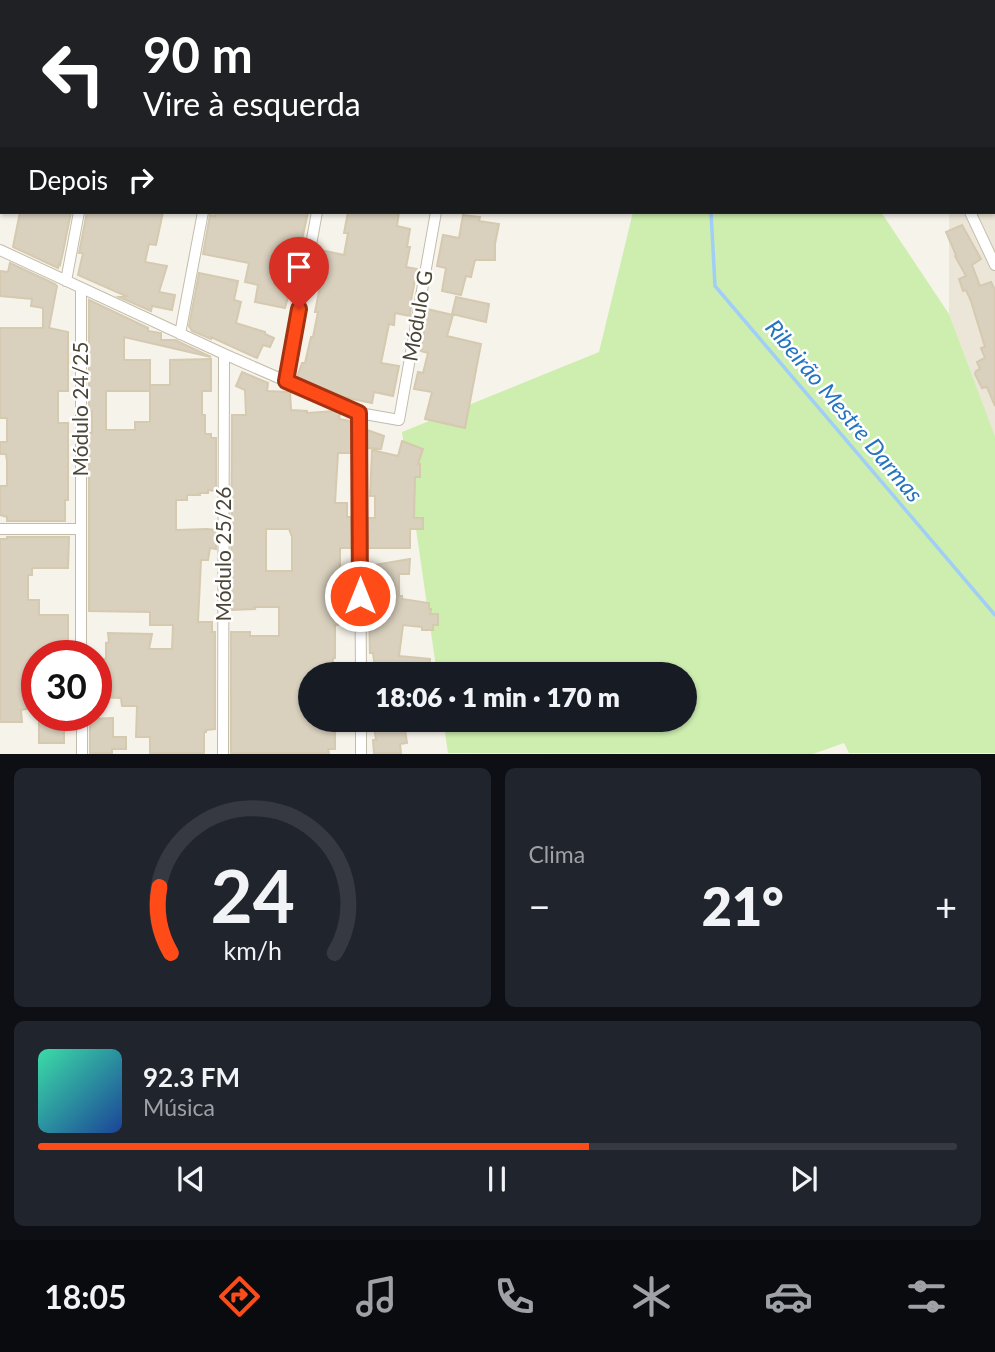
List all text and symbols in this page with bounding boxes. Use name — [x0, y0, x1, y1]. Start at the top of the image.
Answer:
text: 90 m — [143, 25, 253, 83]
icon: left — [28, 28, 119, 119]
text: Vire à esquerda — [143, 84, 361, 123]
icon: right — [122, 161, 160, 199]
text: Depois — [28, 164, 108, 196]
pin — [269, 237, 329, 309]
icon: arrive — [280, 248, 318, 286]
street label: Módulo G — [396, 268, 437, 363]
water label: Ribeirão Mestre Darmas — [760, 313, 929, 507]
street label: Módulo 24/25 — [67, 342, 92, 477]
street label: Módulo 25/26 — [210, 487, 235, 622]
position arrow — [323, 559, 397, 633]
speed limit sign: 30 — [21, 640, 112, 731]
text: 18:06 · 1 min · 170 m — [375, 681, 620, 713]
text: Clima — [529, 840, 585, 868]
text: 24 — [210, 852, 294, 940]
text: 21° — [702, 875, 784, 937]
text: − — [529, 883, 551, 929]
text: + — [935, 883, 957, 929]
text: km/h — [223, 935, 282, 965]
text: 92.3 FM — [143, 1061, 240, 1093]
text: Música — [143, 1093, 215, 1121]
icon: previous — [172, 1160, 210, 1198]
icon: pause — [478, 1160, 516, 1198]
icon: next — [785, 1160, 823, 1198]
icon: directions — [215, 1272, 264, 1321]
icon: music — [352, 1272, 401, 1321]
icon: phone — [490, 1272, 539, 1321]
icon: climate — [627, 1272, 676, 1321]
icon: car — [764, 1272, 813, 1321]
icon: filters — [902, 1272, 951, 1321]
text: 18:05 — [44, 1277, 127, 1316]

